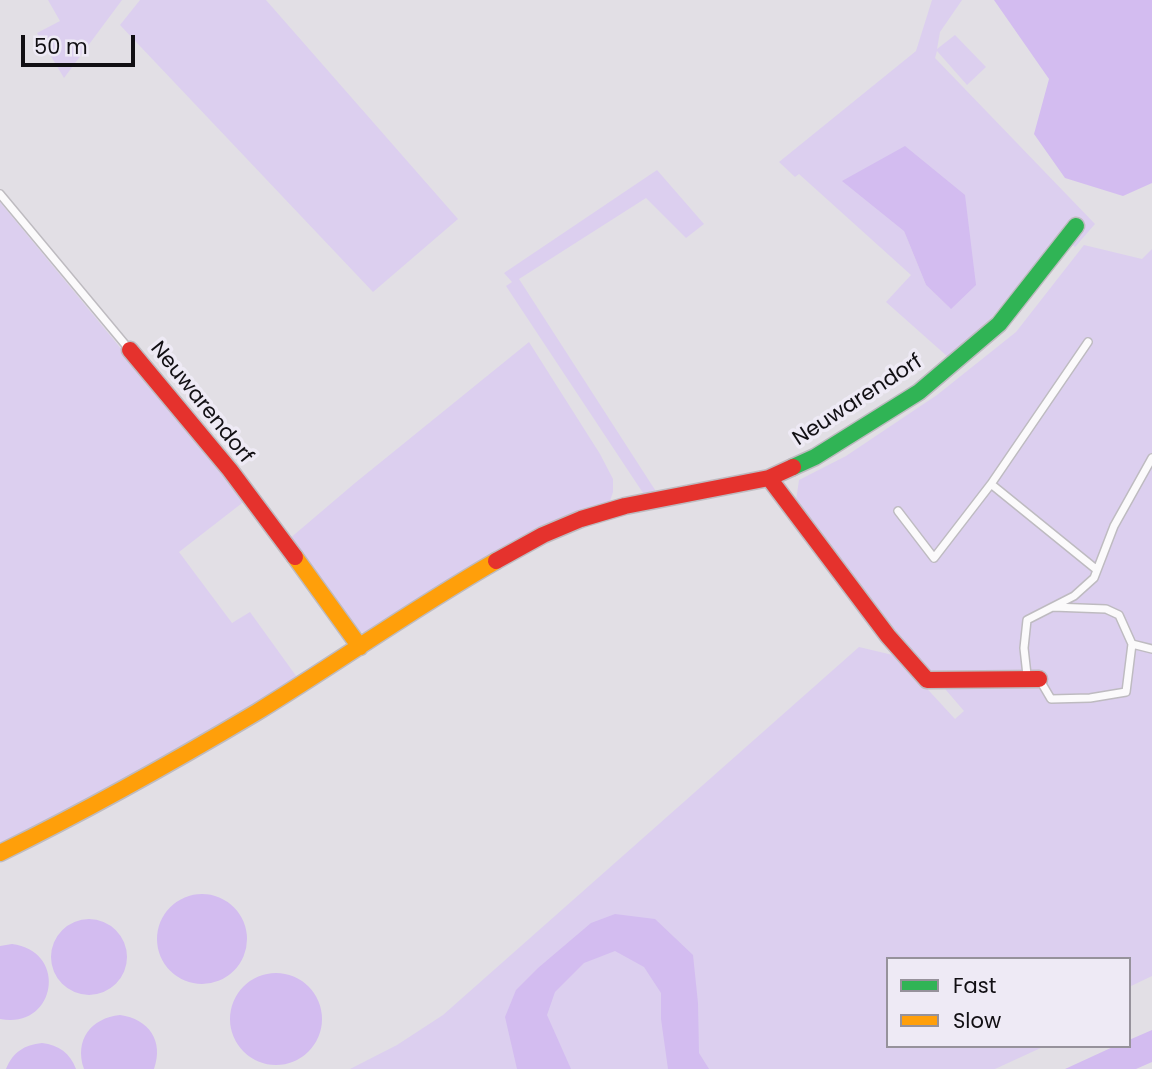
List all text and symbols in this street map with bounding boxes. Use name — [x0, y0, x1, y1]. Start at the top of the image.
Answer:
scale bar — [24, 21, 138, 65]
text: 50 m — [34, 32, 88, 61]
street label: Neuwarendorf — [144, 337, 258, 469]
street label: Neuwarendorf — [789, 350, 927, 452]
legend — [886, 957, 1131, 1048]
text: Fast — [953, 971, 996, 1000]
text: Slow — [953, 1006, 1001, 1035]

